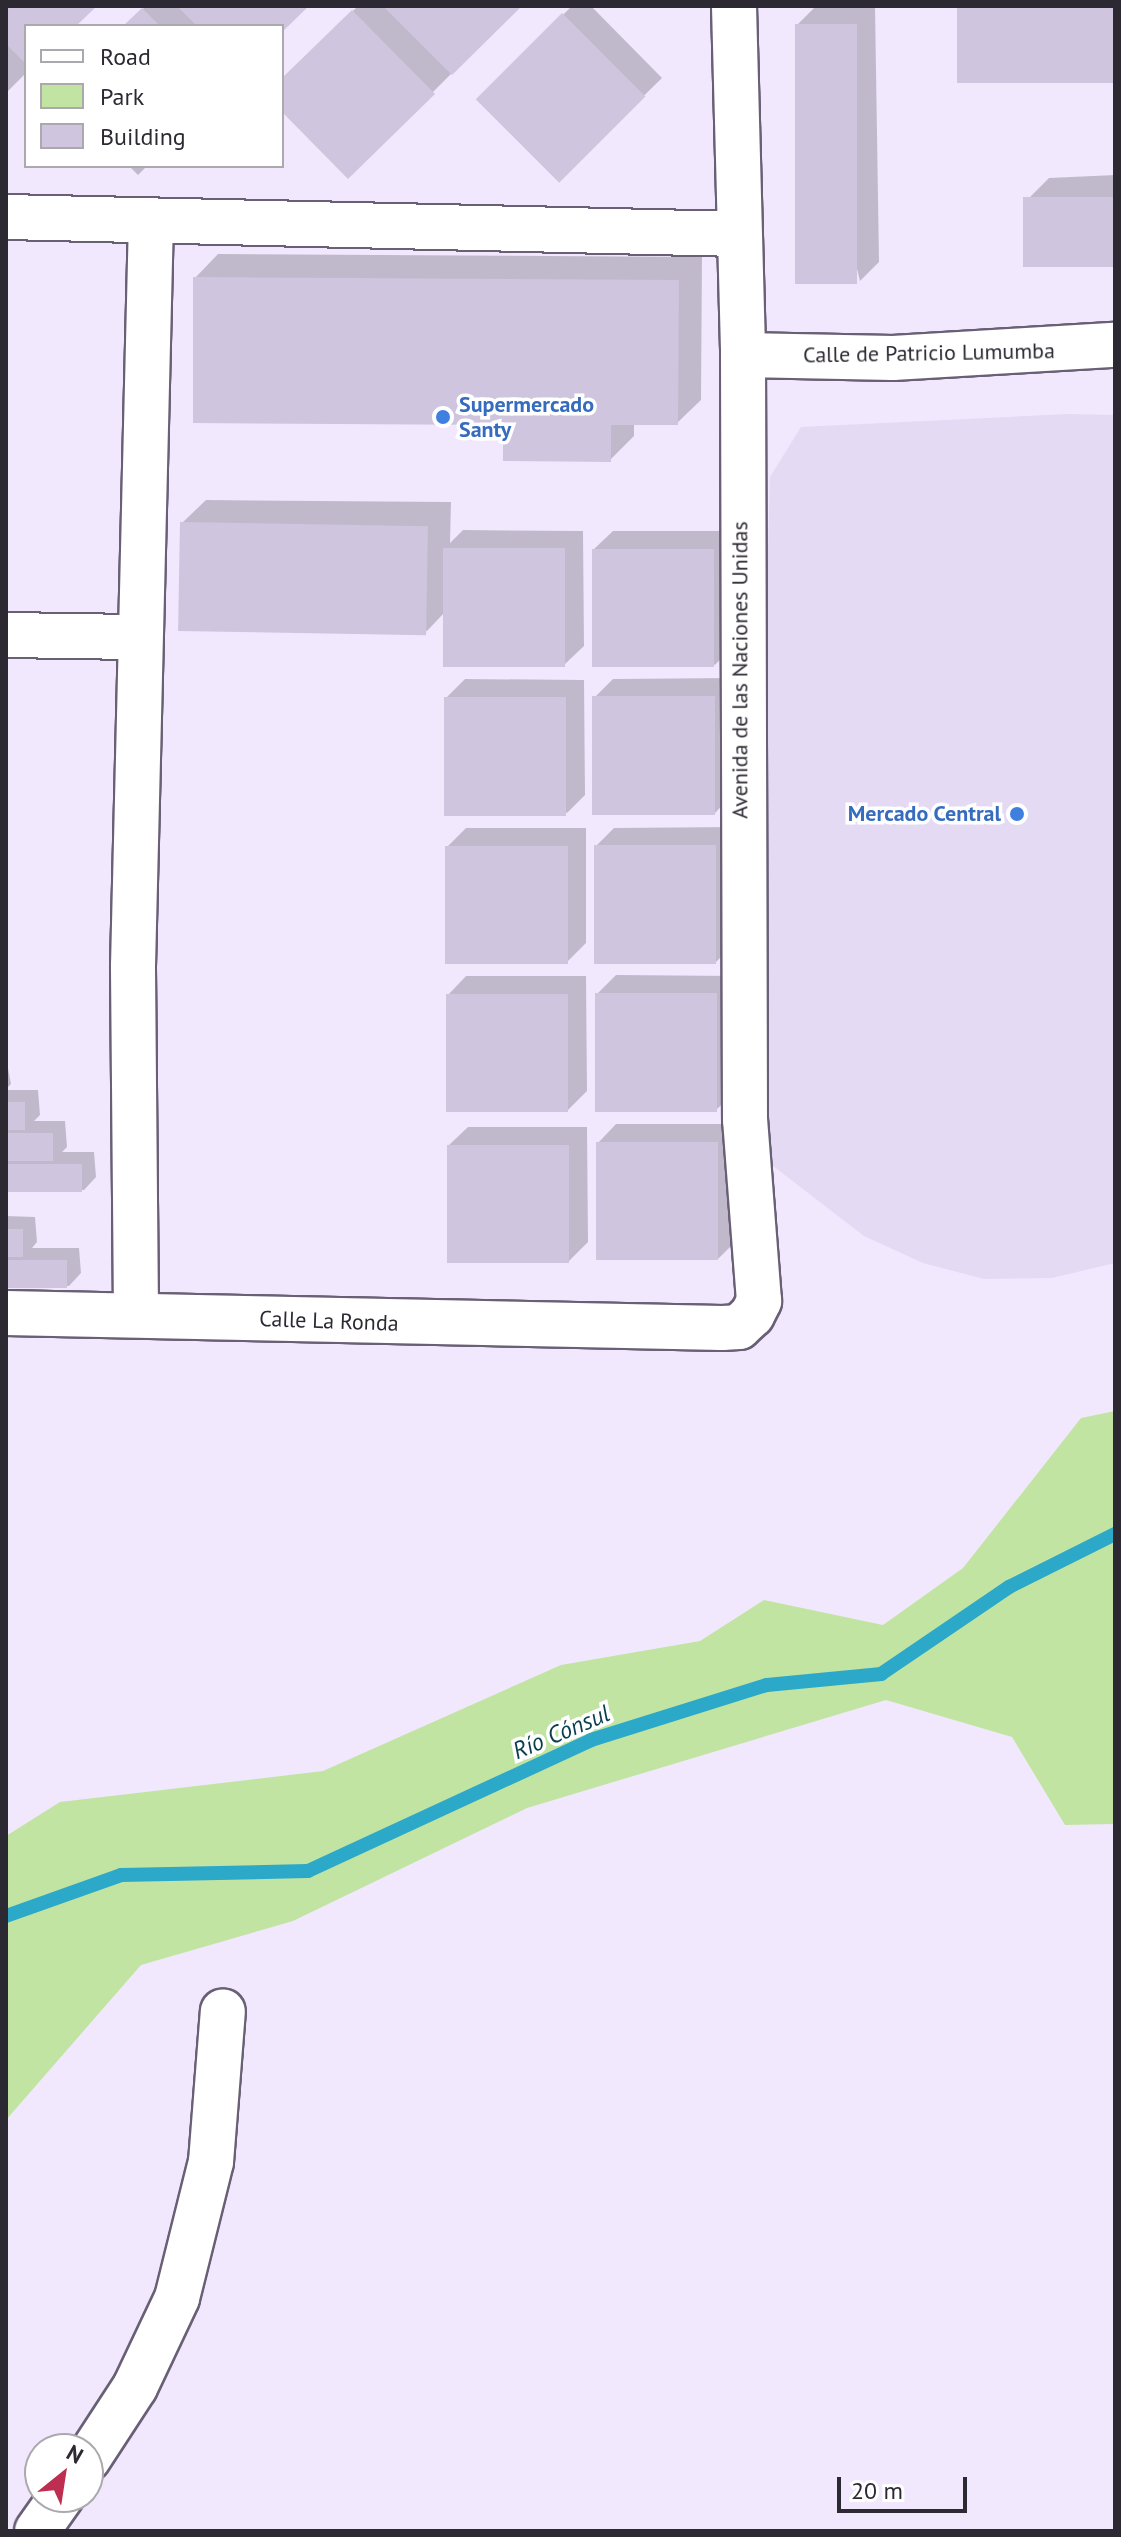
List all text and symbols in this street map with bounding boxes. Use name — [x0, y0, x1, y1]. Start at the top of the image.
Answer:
legend — [24, 24, 284, 168]
text: Road — [100, 41, 151, 72]
text: Park — [100, 81, 144, 112]
text: Building — [100, 121, 186, 152]
street label: Calle de Patricio Lumumba — [803, 338, 1055, 368]
place label: Supermercado Santy — [459, 391, 594, 442]
marker: Supermercado Santy — [434, 408, 452, 426]
street label: Avenida de las Naciones Unidas — [727, 521, 753, 819]
place label: Mercado Central — [847, 801, 1001, 827]
marker: Mercado Central — [1008, 805, 1026, 823]
street label: Calle La Ronda — [259, 1305, 399, 1337]
water label: Río Cónsul — [508, 1699, 614, 1765]
north arrow — [24, 2433, 104, 2513]
text: N — [62, 2438, 88, 2470]
scale bar — [841, 2461, 971, 2511]
text: 20 m — [851, 2475, 903, 2506]

